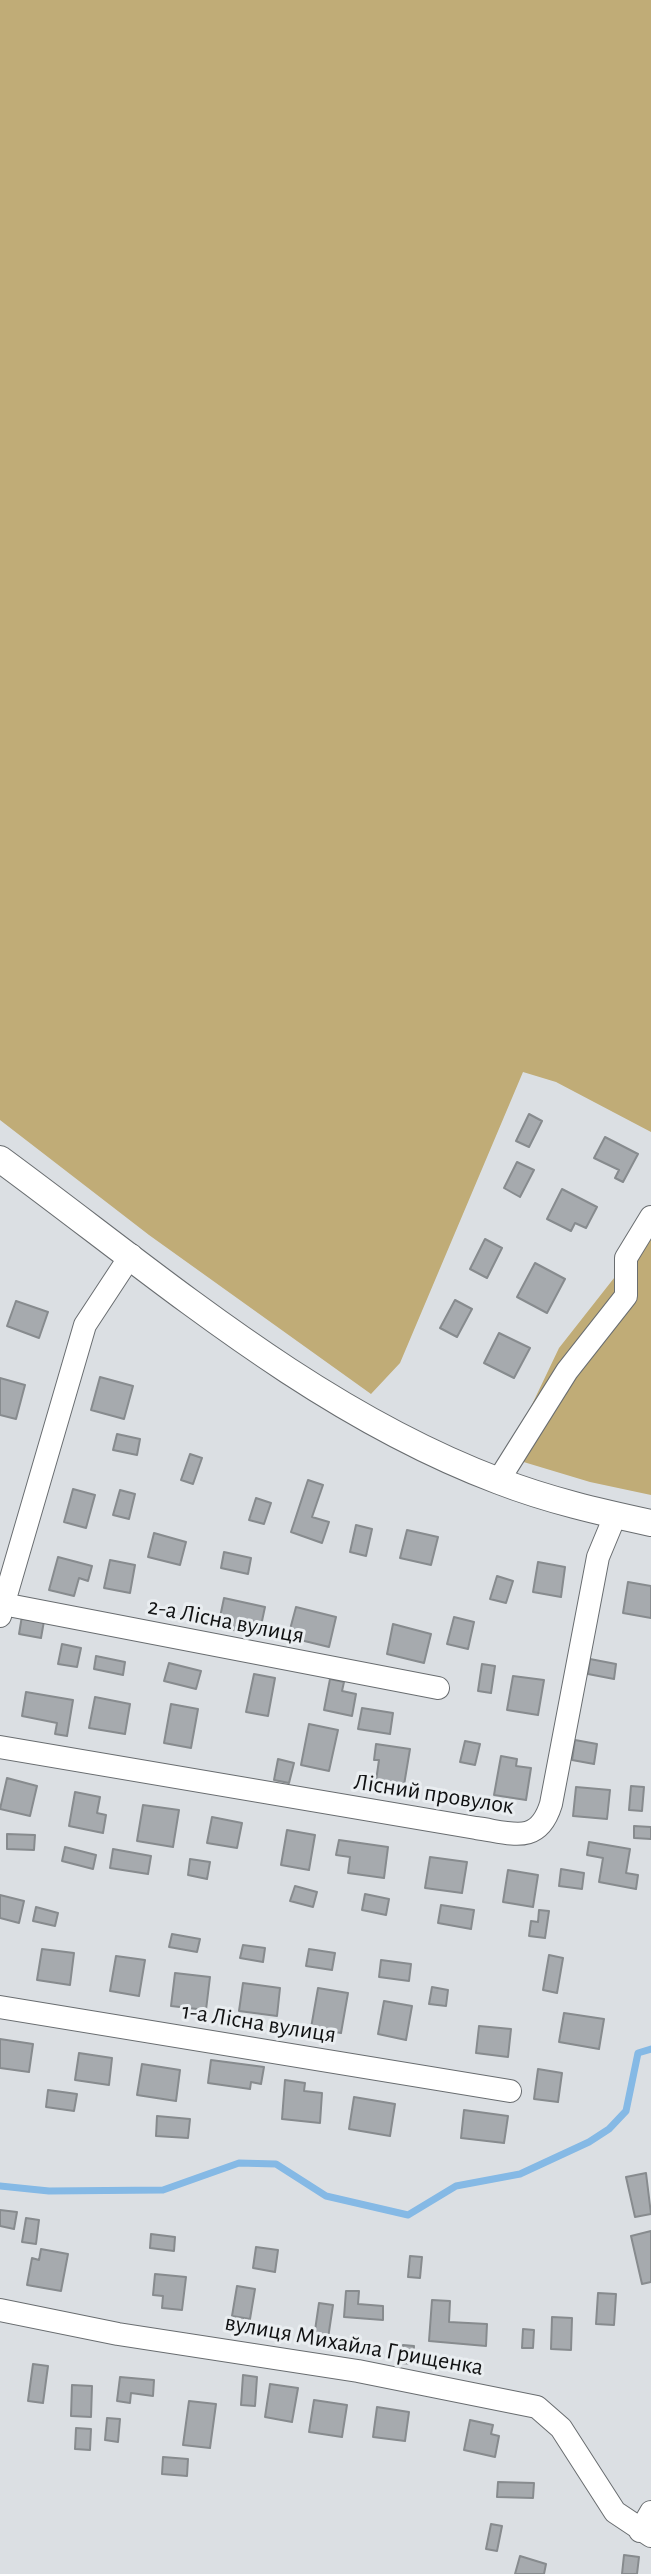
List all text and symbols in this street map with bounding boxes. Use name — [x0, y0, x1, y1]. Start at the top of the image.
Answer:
street label: 2-а Лісна вулиця — [145, 1592, 307, 1650]
street label: Лісний провулок — [352, 1767, 516, 1821]
street label: 1-а Лісна вулиця — [180, 1997, 338, 2049]
street label: вулиця Михайла Грищенка — [222, 2308, 486, 2382]

